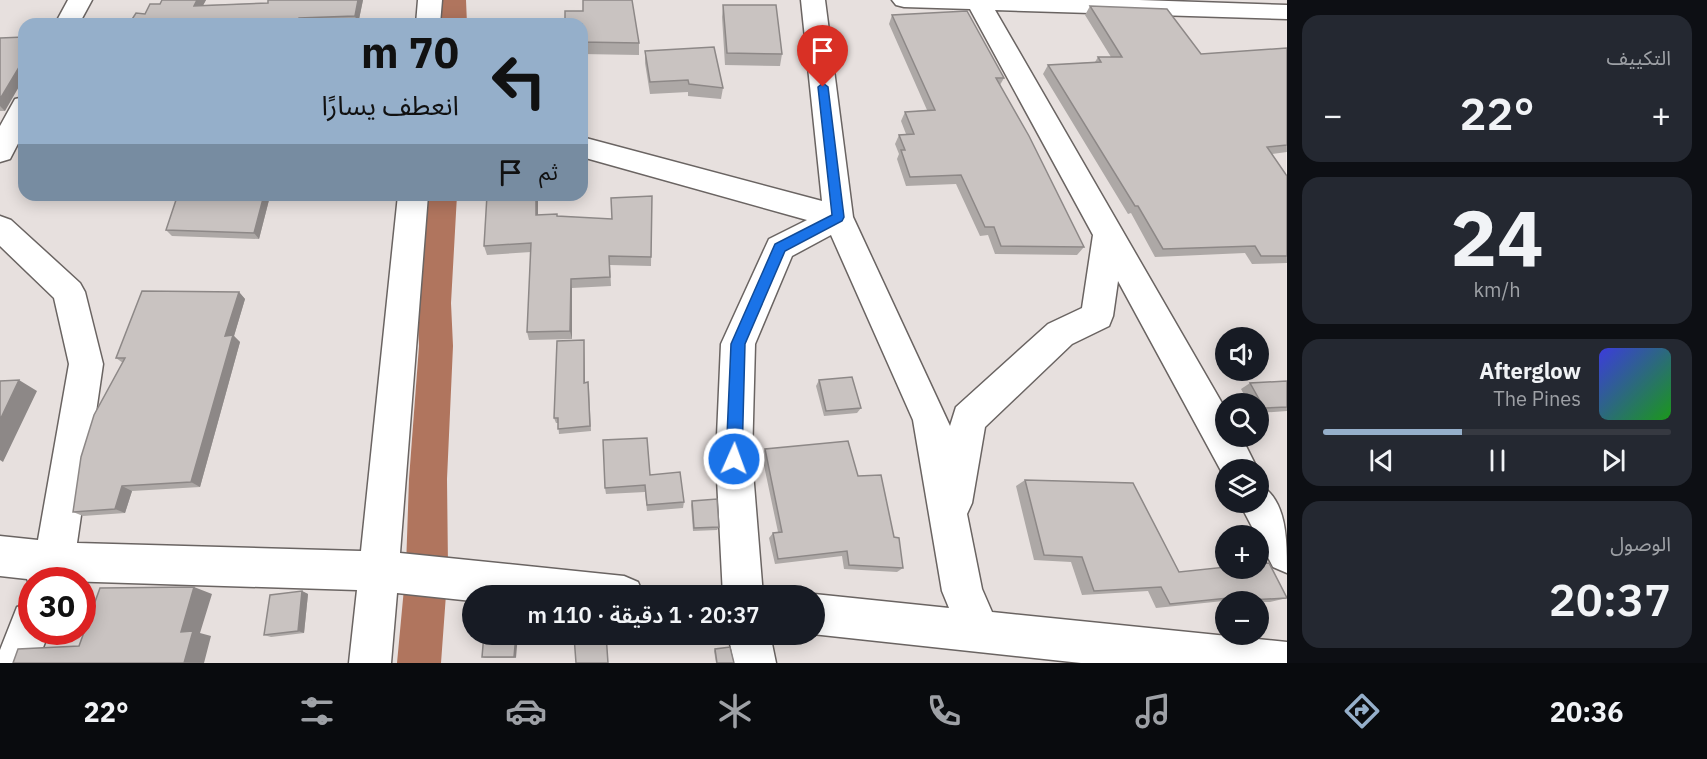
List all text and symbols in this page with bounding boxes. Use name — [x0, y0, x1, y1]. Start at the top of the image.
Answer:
text: 70 m — [361, 25, 459, 80]
pin — [797, 25, 848, 87]
icon: arrive — [806, 34, 839, 67]
icon: left — [480, 42, 558, 120]
text: التكييف — [1607, 44, 1671, 71]
text: 22° — [1459, 84, 1535, 142]
text: انعطف يسارًا — [322, 87, 459, 122]
text: − — [1323, 93, 1343, 136]
text: + — [1651, 93, 1671, 136]
icon: arrive — [494, 156, 527, 189]
text: ثم — [539, 157, 558, 186]
text: 24 — [1450, 186, 1544, 287]
text: km/h — [1473, 276, 1521, 303]
map controls — [1215, 327, 1269, 645]
button: sound — [1215, 327, 1269, 381]
text: Afterglow — [1479, 356, 1581, 385]
text: The Pines — [1493, 385, 1581, 412]
button: search — [1215, 393, 1269, 447]
position arrow — [702, 427, 766, 491]
icon: previous — [1365, 444, 1398, 477]
icon: pause — [1481, 444, 1514, 477]
icon: next — [1597, 444, 1630, 477]
button: layers — [1215, 459, 1269, 513]
button: + — [1215, 525, 1269, 579]
text: الوصول — [1610, 530, 1671, 557]
speed limit sign: 30 — [18, 567, 96, 645]
text: 20:37 — [1549, 570, 1671, 628]
button: − — [1215, 591, 1269, 645]
text: 20:37 · 1 دقيقة · 110 m — [527, 600, 760, 629]
icon: filters — [296, 690, 338, 732]
icon: car — [505, 690, 547, 732]
icon: climate — [714, 690, 756, 732]
icon: phone — [923, 690, 965, 732]
icon: music — [1132, 690, 1174, 732]
icon: directions — [1341, 690, 1383, 732]
text: 22° — [84, 694, 129, 729]
text: 20:36 — [1550, 694, 1624, 729]

